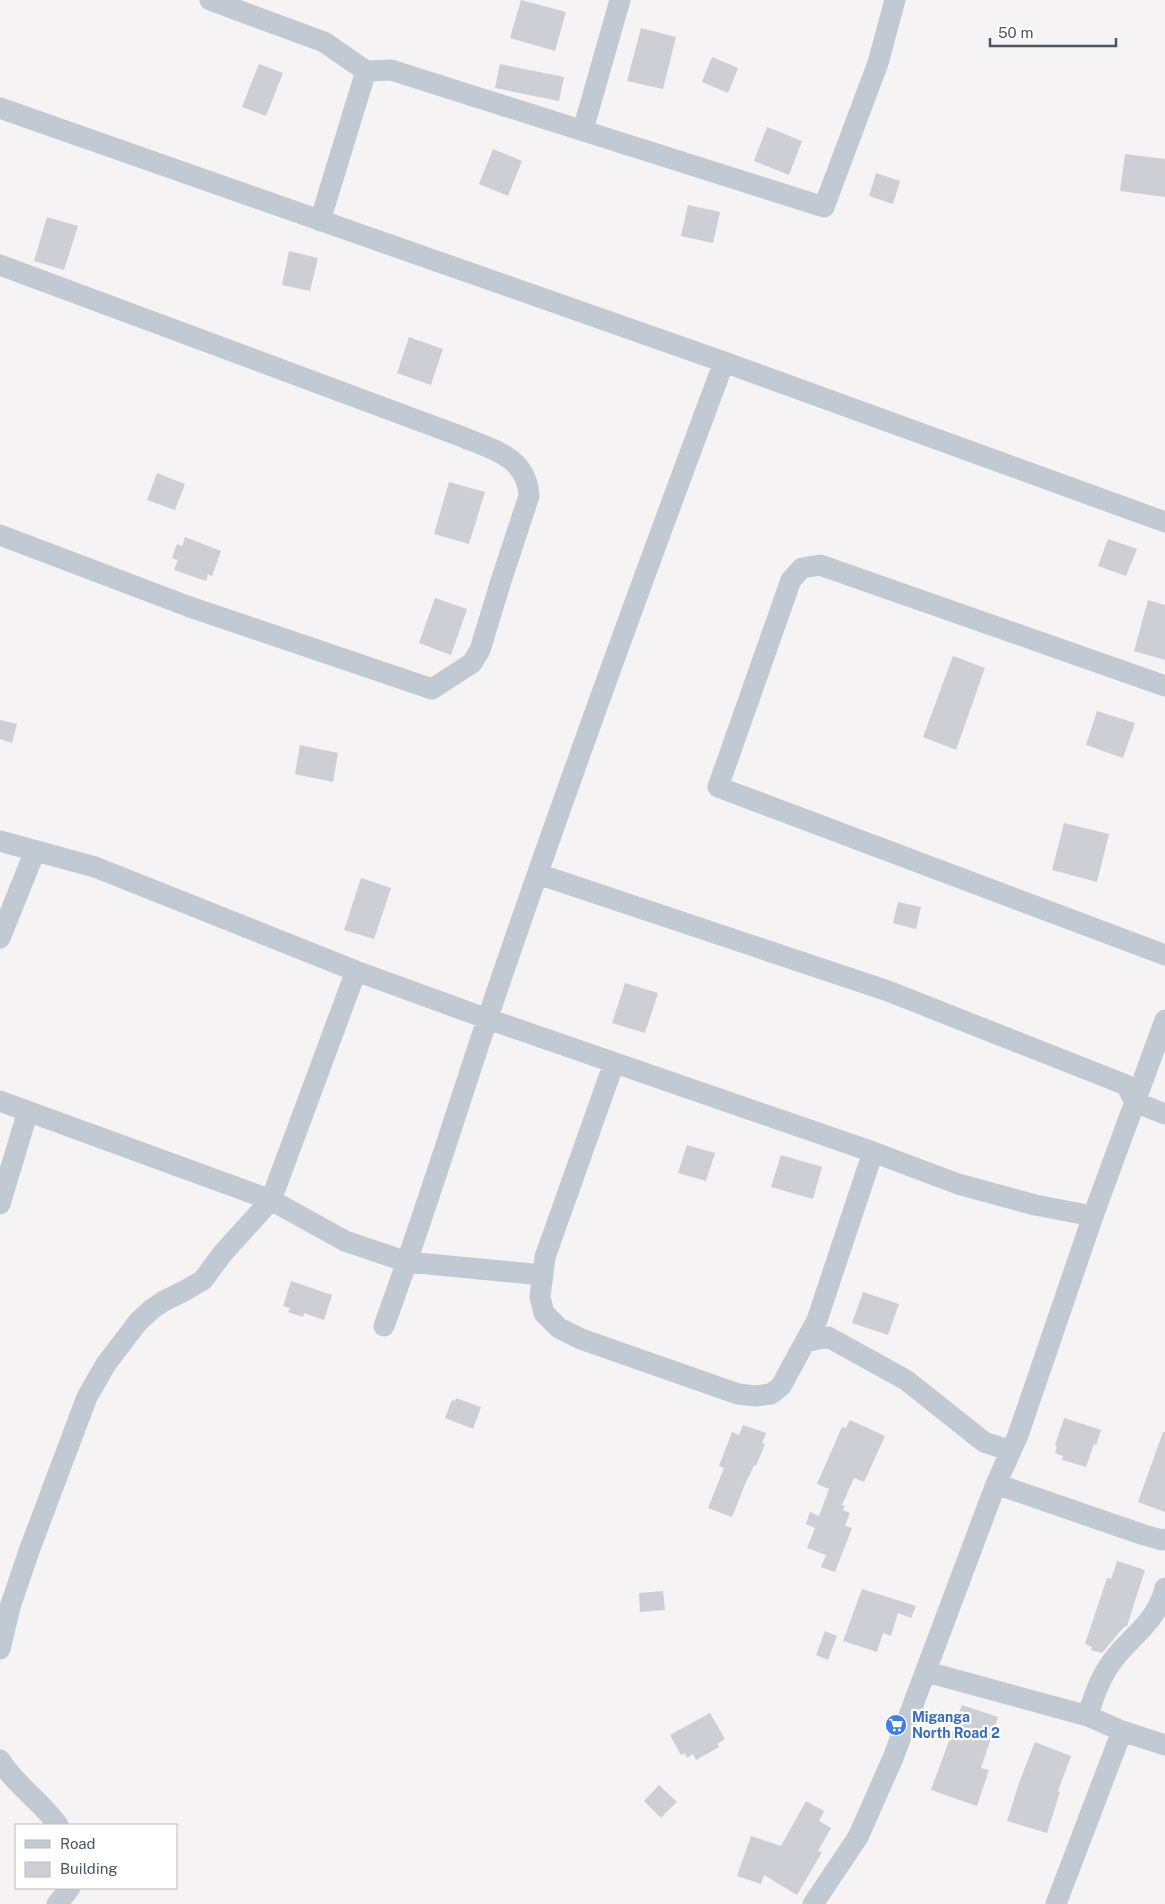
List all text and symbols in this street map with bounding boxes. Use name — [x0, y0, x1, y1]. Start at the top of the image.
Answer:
scale bar — [990, 15, 1116, 47]
text: 50 m — [998, 24, 1033, 41]
place label: Miganga North Road 2 — [912, 1709, 1000, 1741]
supermarket icon: Miganga North Road 2 — [884, 1713, 908, 1737]
legend — [15, 1824, 178, 1889]
text: Road — [60, 1835, 96, 1852]
text: Building — [60, 1860, 118, 1877]

